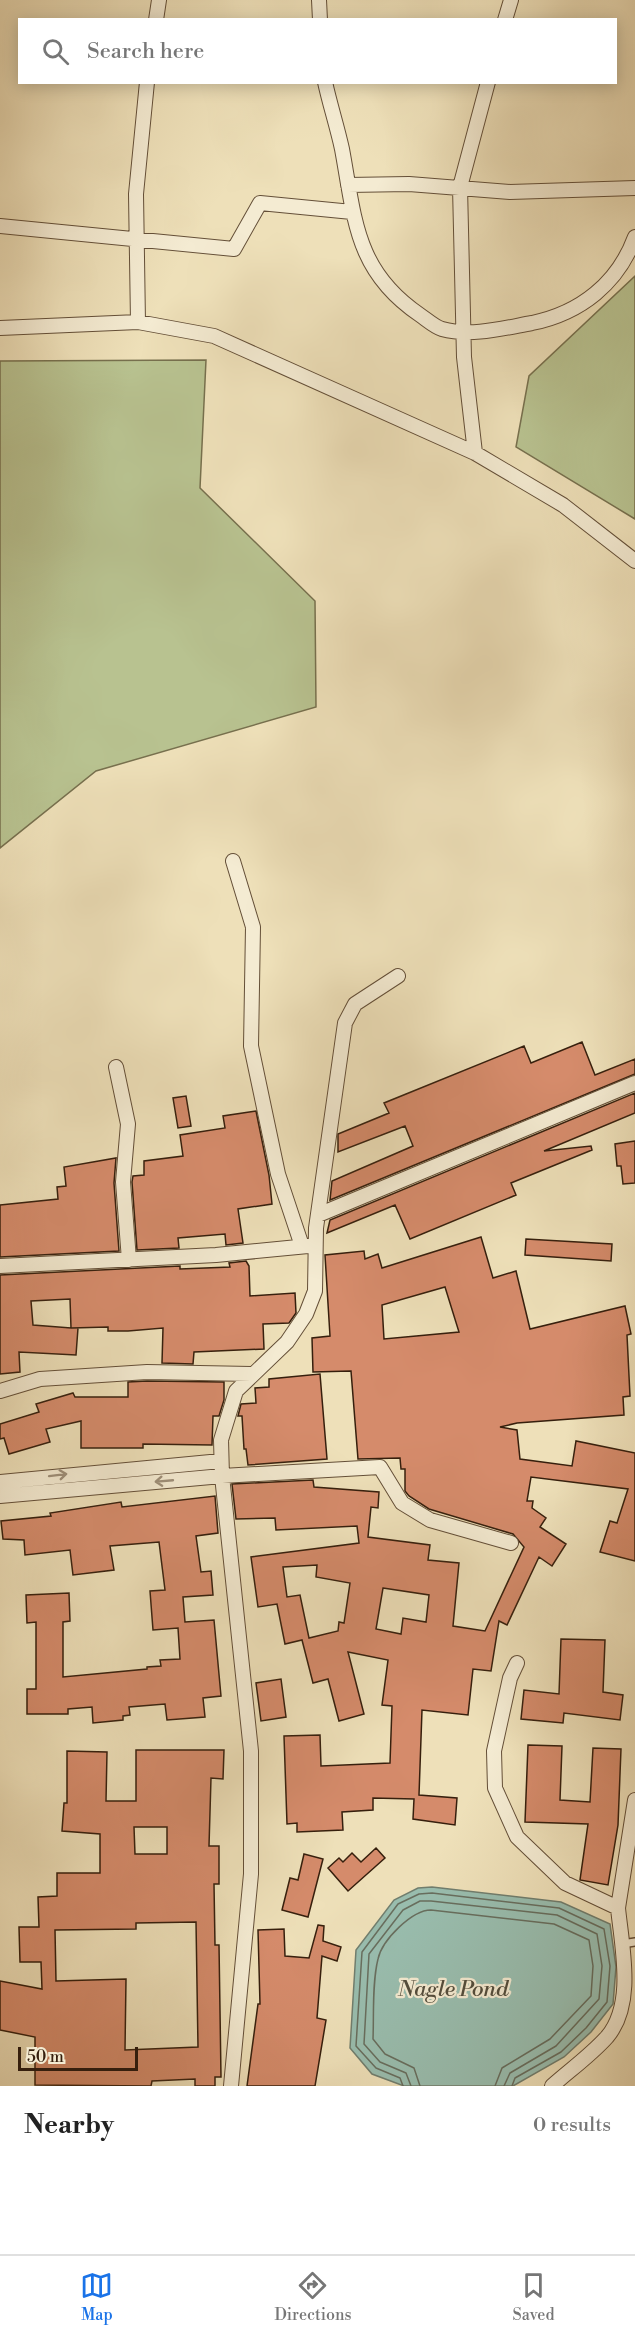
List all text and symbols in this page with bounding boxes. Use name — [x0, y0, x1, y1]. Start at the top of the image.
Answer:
search box — [18, 18, 617, 84]
icon: search — [39, 35, 72, 68]
text: Search here — [87, 38, 204, 65]
one-way arrow — [48, 1469, 68, 1480]
one-way arrow — [154, 1476, 174, 1487]
water label: Nagle Pond — [397, 1976, 510, 2003]
scale bar — [18, 2044, 138, 2072]
text: 50 m — [27, 2047, 64, 2067]
text: Nearby — [24, 2109, 114, 2141]
text: 0 results — [533, 2113, 611, 2138]
tab: Map — [80, 2269, 113, 2325]
tab: Directions — [274, 2269, 352, 2325]
tab: Saved — [512, 2269, 555, 2325]

